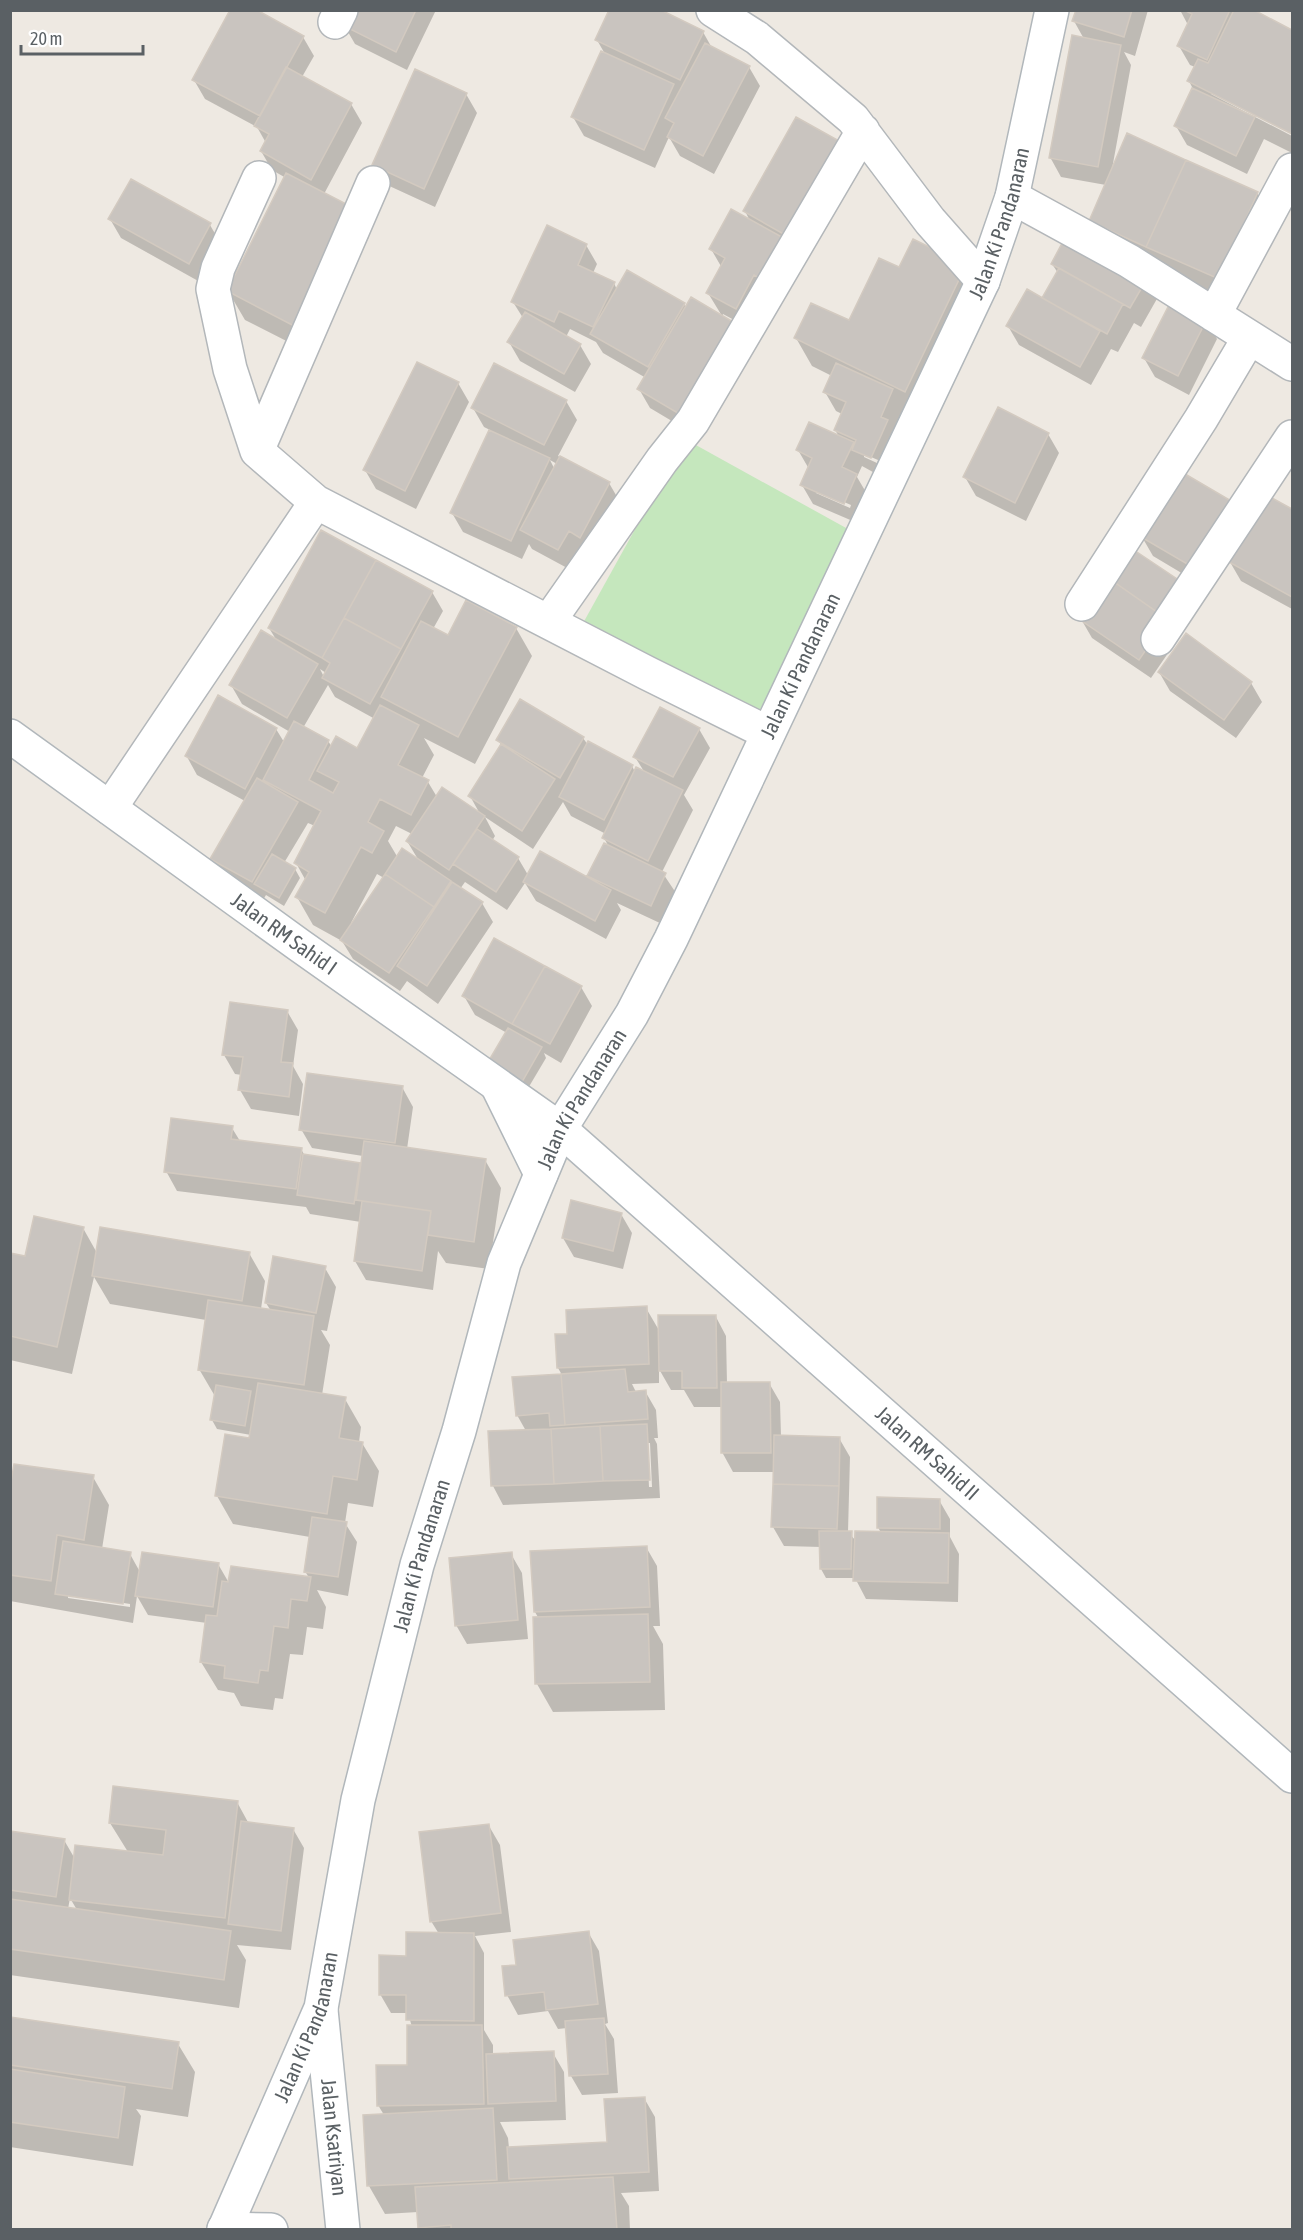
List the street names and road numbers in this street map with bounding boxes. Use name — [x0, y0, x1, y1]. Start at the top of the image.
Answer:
street label: Jalan Ki Pandanaran — [963, 145, 1033, 303]
street label: Jalan Ki Pandanaran — [755, 589, 844, 742]
street label: Jalan RM Sahid I — [227, 887, 342, 979]
street label: Jalan Ki Pandanaran — [532, 1024, 631, 1172]
street label: Jalan RM Sahid II — [871, 1401, 984, 1505]
street label: Jalan Ki Pandanaran — [388, 1476, 454, 1635]
street label: Jalan Ki Pandanaran — [269, 1950, 342, 2105]
street label: Jalan Ksatriyan — [317, 2077, 353, 2197]

